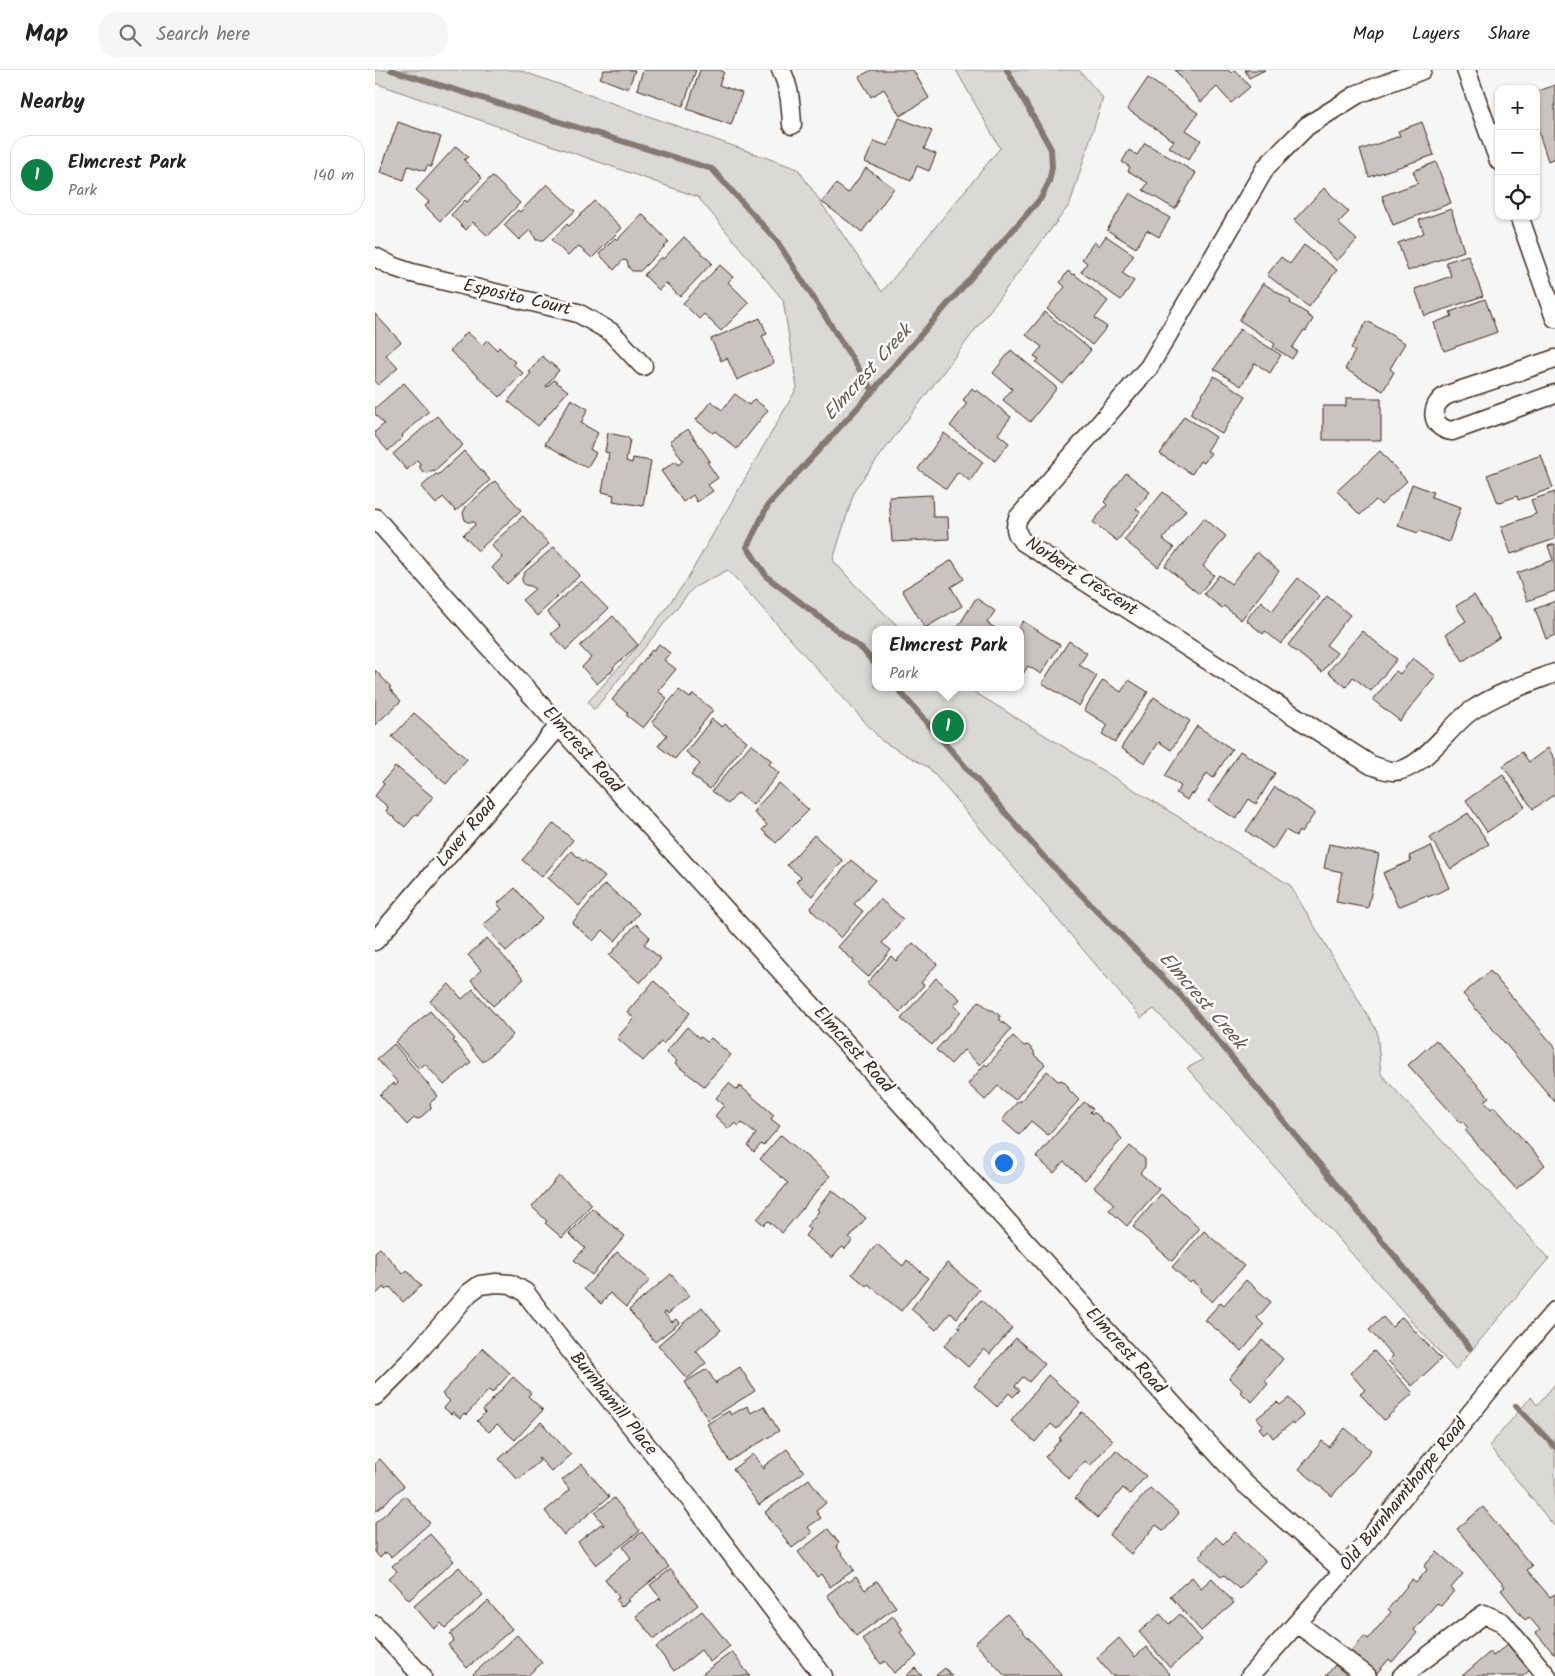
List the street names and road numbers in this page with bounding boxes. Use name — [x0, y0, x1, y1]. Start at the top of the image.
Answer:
street label: Esposito Court — [460, 272, 575, 325]
street label: Norbert Crescent — [1019, 530, 1144, 625]
street label: Elmcrest Road — [535, 700, 630, 801]
street label: Laver Road — [429, 791, 506, 874]
street label: Elmcrest Road — [806, 1000, 901, 1101]
street label: Elmcrest Road — [1078, 1301, 1173, 1402]
street label: Burnhamill Place — [562, 1345, 664, 1463]
street label: Old Burnhamthorpe Road — [1333, 1411, 1476, 1578]

